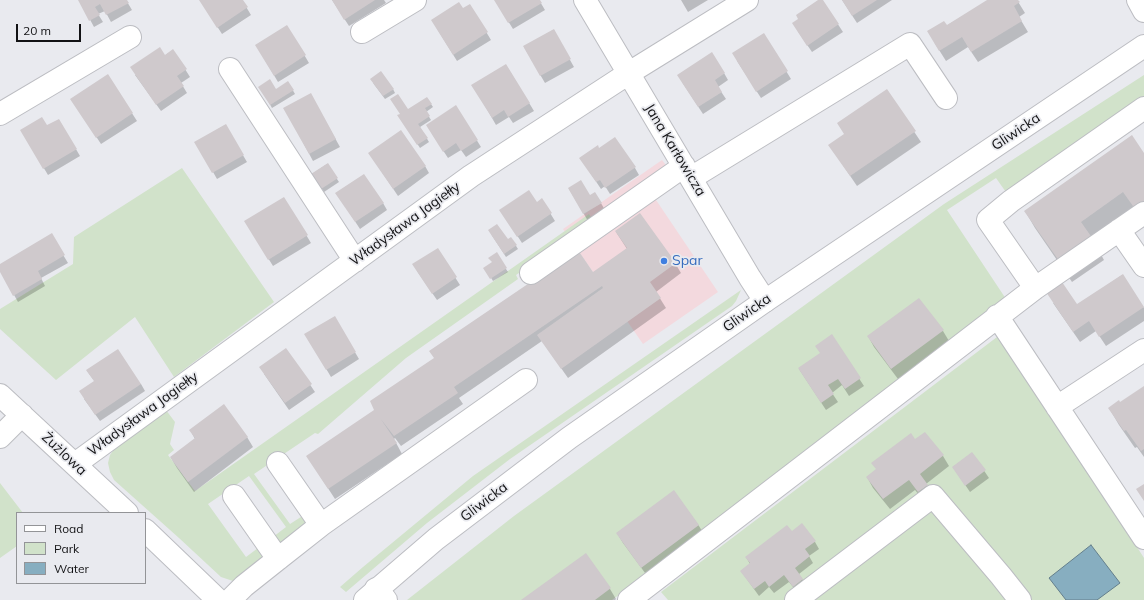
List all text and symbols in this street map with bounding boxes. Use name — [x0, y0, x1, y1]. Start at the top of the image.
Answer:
scale bar — [18, 16, 83, 42]
text: 20 m — [23, 23, 51, 38]
street label: Jana Karłowicza — [641, 101, 709, 199]
street label: Gliwicka — [989, 110, 1043, 154]
street label: Władysława Jagiełły — [347, 178, 463, 270]
place label: Spar — [672, 253, 703, 269]
marker: Spar — [659, 256, 669, 266]
street label: Gliwicka — [720, 290, 774, 336]
street label: Władysława Jagiełły — [85, 368, 201, 460]
street label: Żużlowa — [38, 429, 90, 479]
street label: Gliwicka — [457, 479, 511, 525]
legend — [16, 512, 146, 584]
text: Road — [54, 521, 83, 536]
text: Park — [54, 541, 79, 556]
text: Water — [54, 561, 89, 576]

